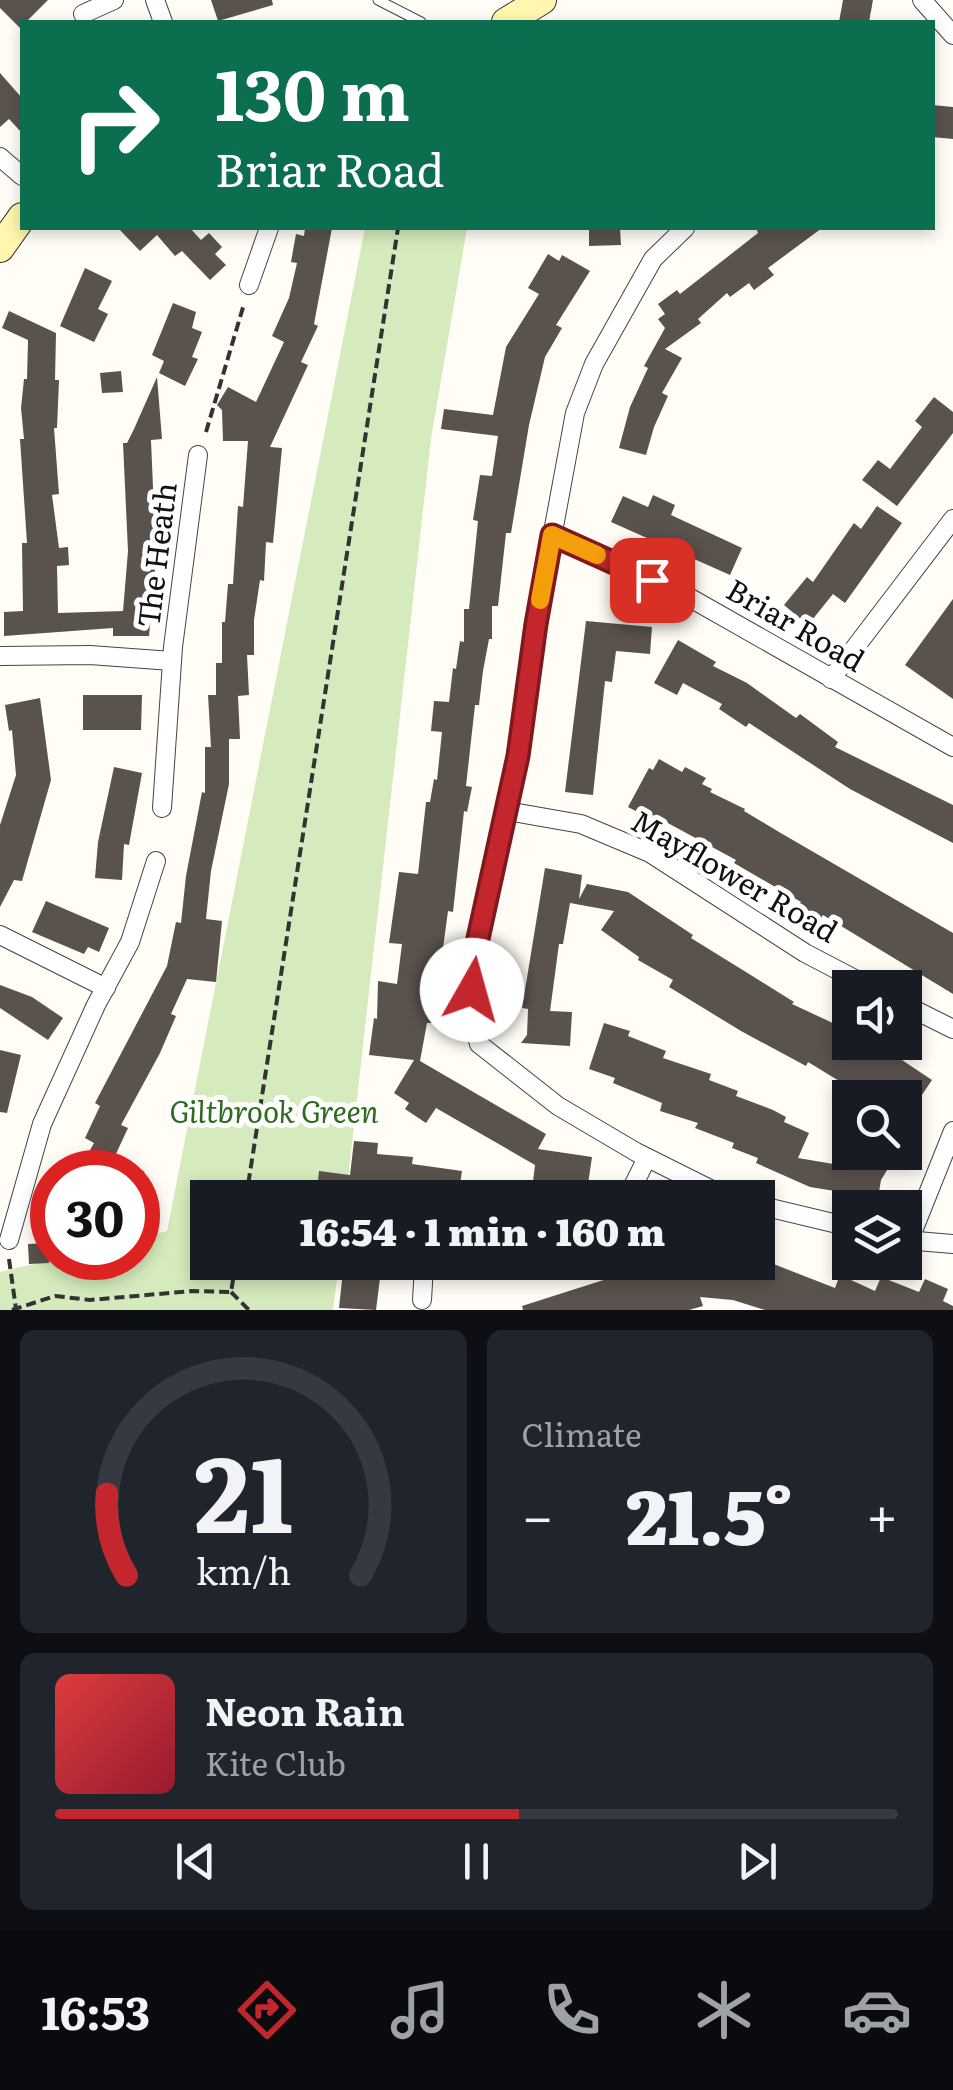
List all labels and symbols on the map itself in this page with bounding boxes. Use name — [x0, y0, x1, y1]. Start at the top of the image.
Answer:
street label: The Heath — [124, 479, 186, 630]
pin — [610, 538, 695, 623]
street label: Briar Road — [719, 566, 874, 681]
street label: Mayflower Road — [624, 797, 847, 951]
position arrow — [420, 938, 524, 1042]
park label: Giltbrook Green — [169, 1088, 379, 1132]
speed limit sign: 30 — [30, 1150, 160, 1280]

